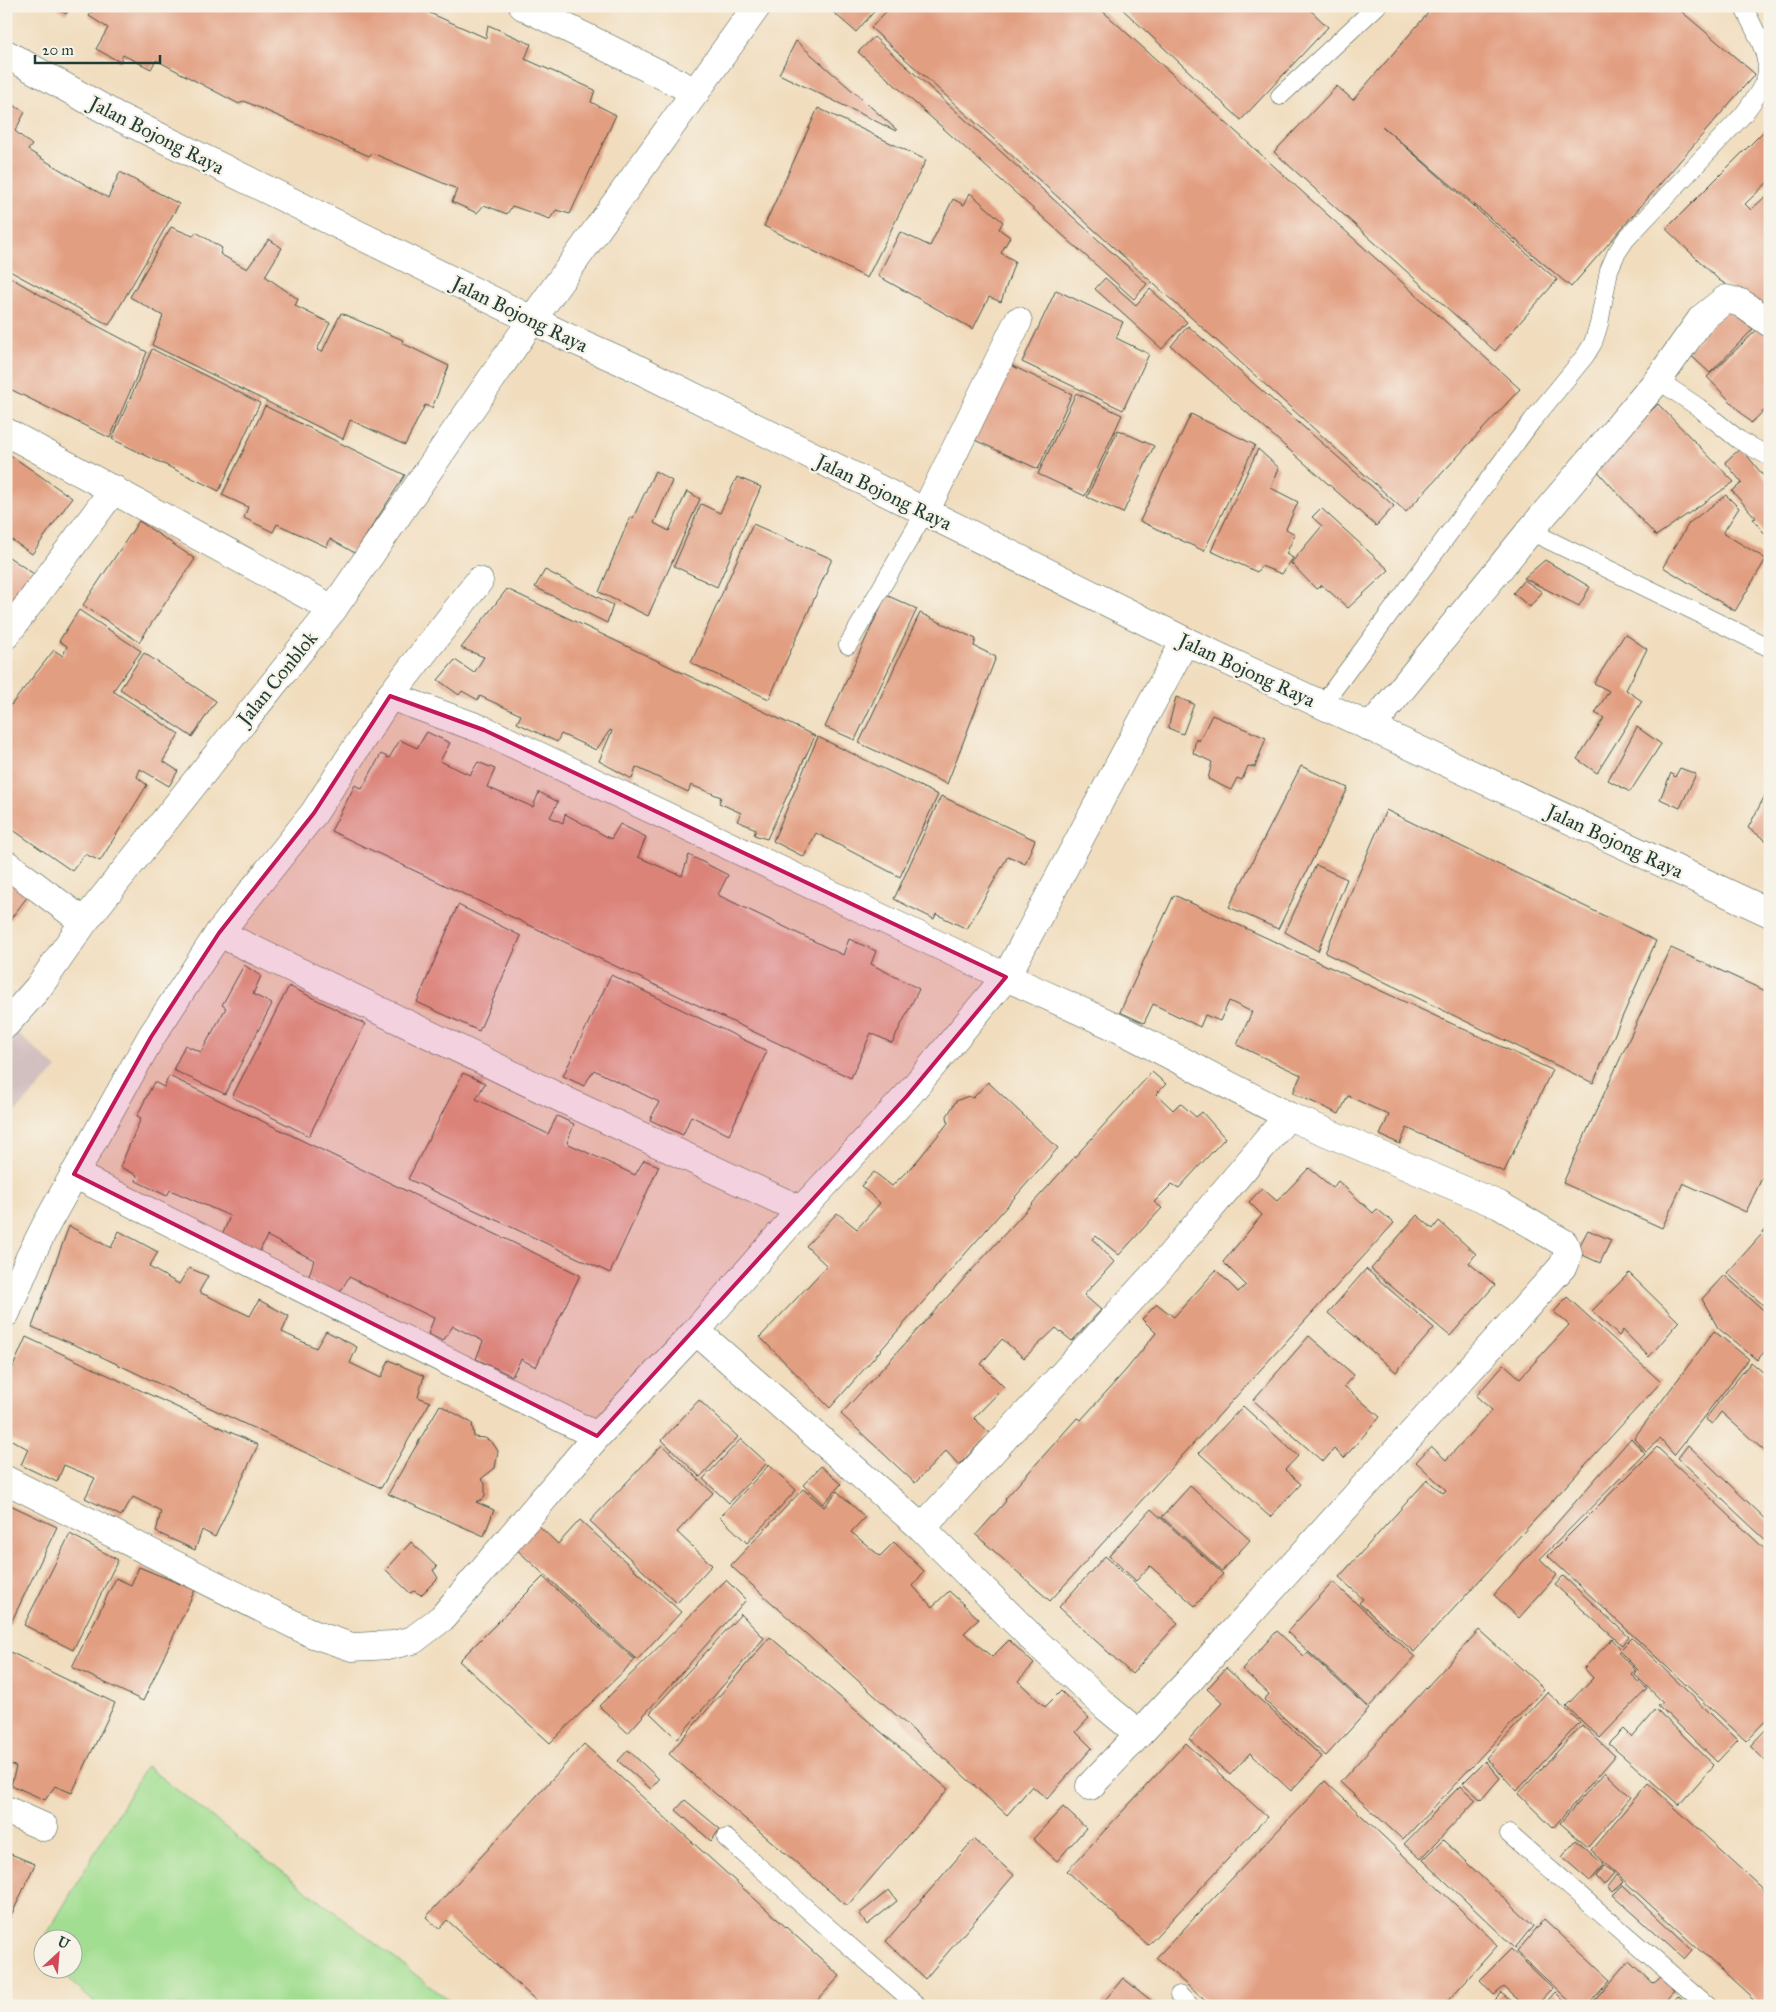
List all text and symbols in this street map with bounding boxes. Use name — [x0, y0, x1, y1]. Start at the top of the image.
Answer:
scale bar — [35, 32, 160, 64]
text: 20 m — [42, 41, 74, 59]
street label: Jalan Bojong Raya — [83, 90, 229, 180]
street label: Jalan Bojong Raya — [446, 270, 592, 358]
street label: Jalan Bojong Raya — [810, 448, 956, 536]
street label: Jalan Conblok — [231, 626, 323, 732]
street label: Jalan Bojong Raya — [1173, 627, 1320, 713]
street label: Jalan Bojong Raya — [1541, 798, 1688, 884]
north arrow — [32, 1930, 82, 1980]
text: U — [55, 1933, 73, 1953]

